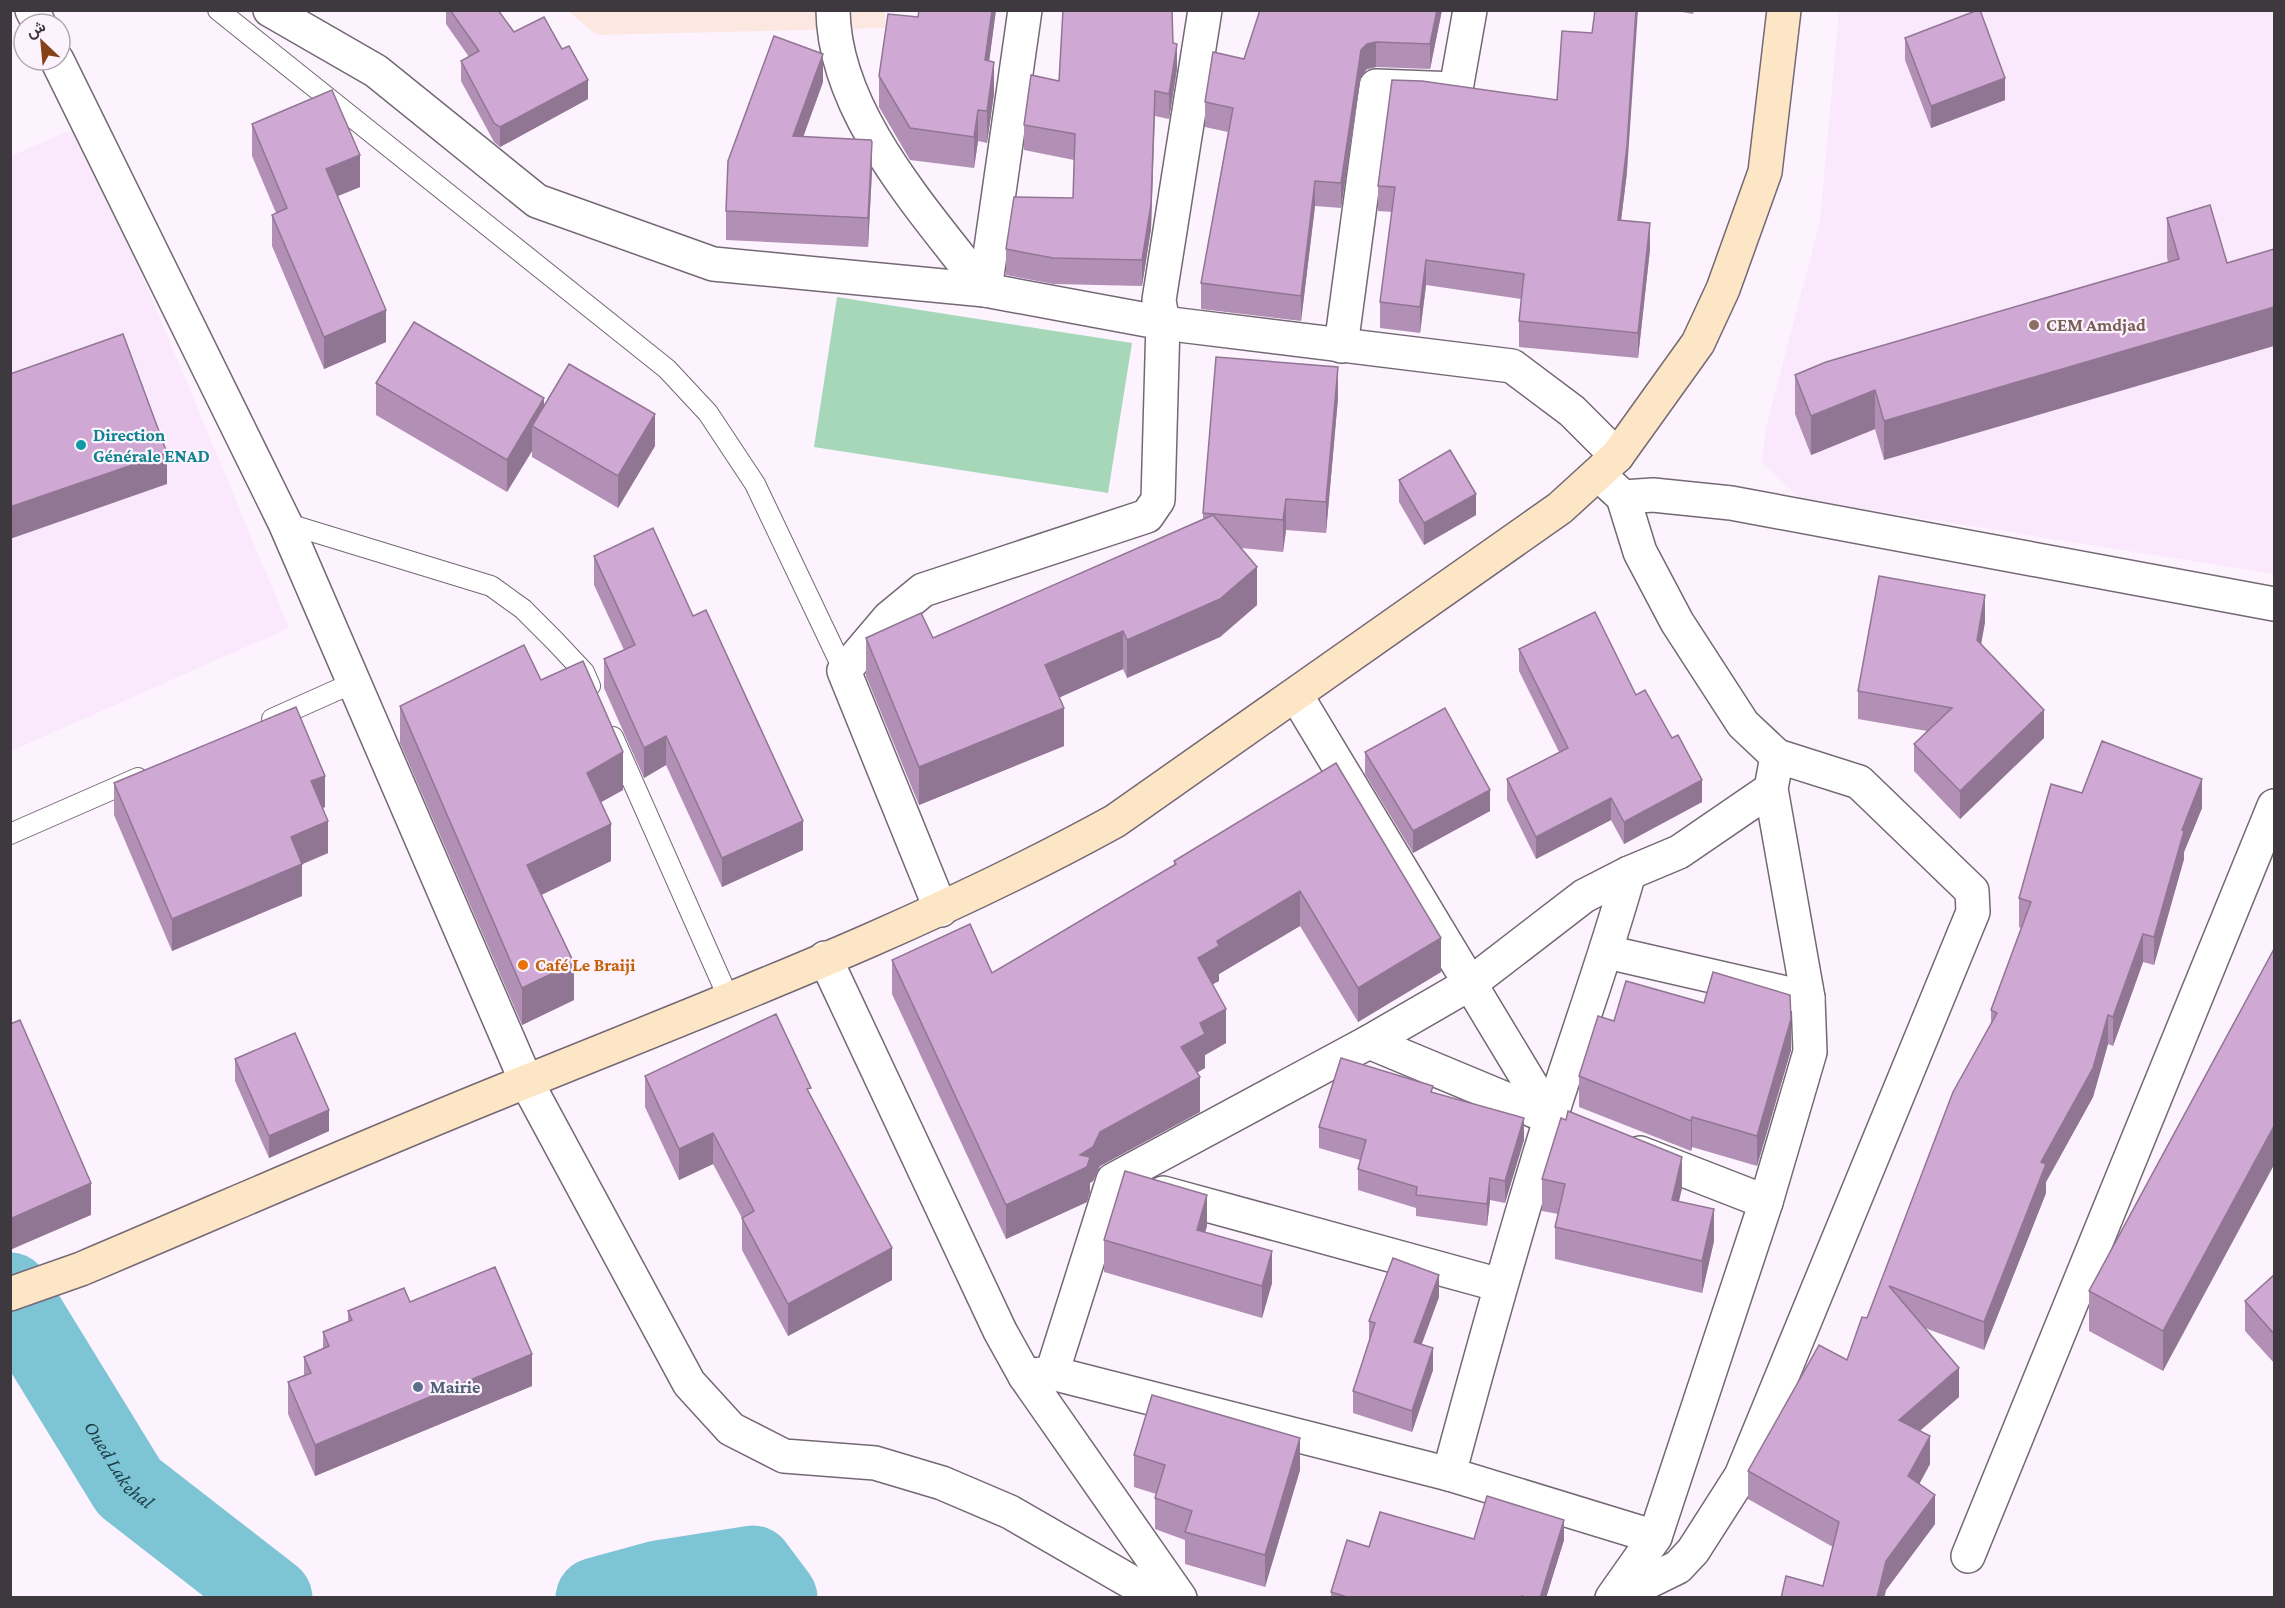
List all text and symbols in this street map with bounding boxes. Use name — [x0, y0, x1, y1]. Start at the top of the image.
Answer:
north arrow — [12, 12, 72, 72]
text: ش — [23, 17, 48, 42]
place label: CEM Amdjad — [2046, 315, 2146, 336]
marker: CEM Amdjad — [2027, 318, 2041, 332]
place label: Direction Générale ENAD — [93, 425, 210, 466]
marker: Direction Générale ENAD — [74, 438, 88, 452]
place label: Café Le Braiji — [535, 955, 636, 976]
marker: Café Le Braiji — [516, 958, 530, 972]
place label: Mairie — [430, 1377, 480, 1397]
marker: Mairie — [411, 1380, 425, 1394]
water label: Oued Lakehal — [80, 1417, 159, 1514]

